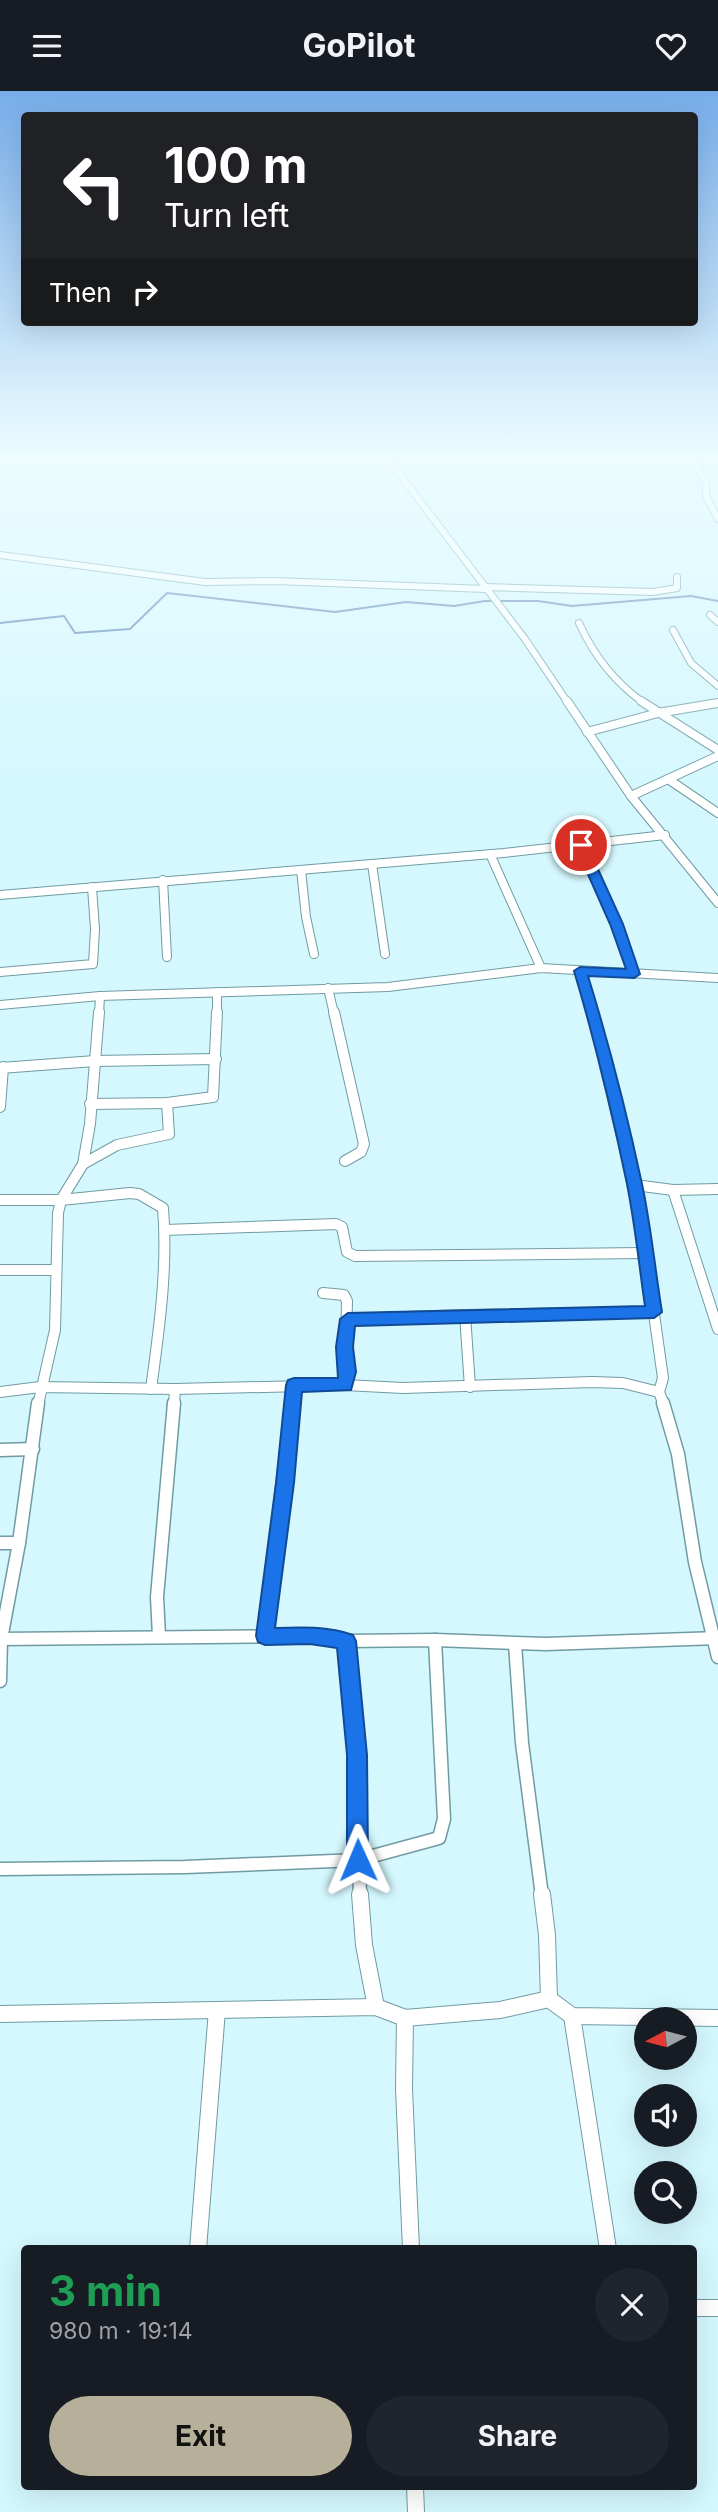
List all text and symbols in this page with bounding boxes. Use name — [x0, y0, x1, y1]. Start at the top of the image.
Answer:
text: GoPilot — [302, 26, 416, 65]
icon: menu — [28, 27, 66, 65]
icon: heart — [652, 27, 690, 65]
text: 100 m — [164, 136, 308, 195]
icon: left — [49, 140, 140, 231]
text: Turn left — [164, 196, 289, 235]
icon: right — [126, 273, 164, 311]
text: Then — [49, 277, 112, 308]
pin — [551, 815, 611, 875]
icon: arrive — [562, 826, 600, 864]
position arrow — [321, 1823, 395, 1897]
north arrow — [634, 2007, 696, 2070]
map controls — [634, 2007, 697, 2224]
button: sound — [634, 2084, 697, 2147]
button: search — [634, 2161, 697, 2224]
text: 3 min — [49, 2265, 162, 2316]
button: close — [595, 2268, 669, 2342]
text: 980 m · 19:14 — [49, 2317, 193, 2345]
button: Exit — [49, 2396, 352, 2476]
button: Share — [366, 2396, 669, 2476]

